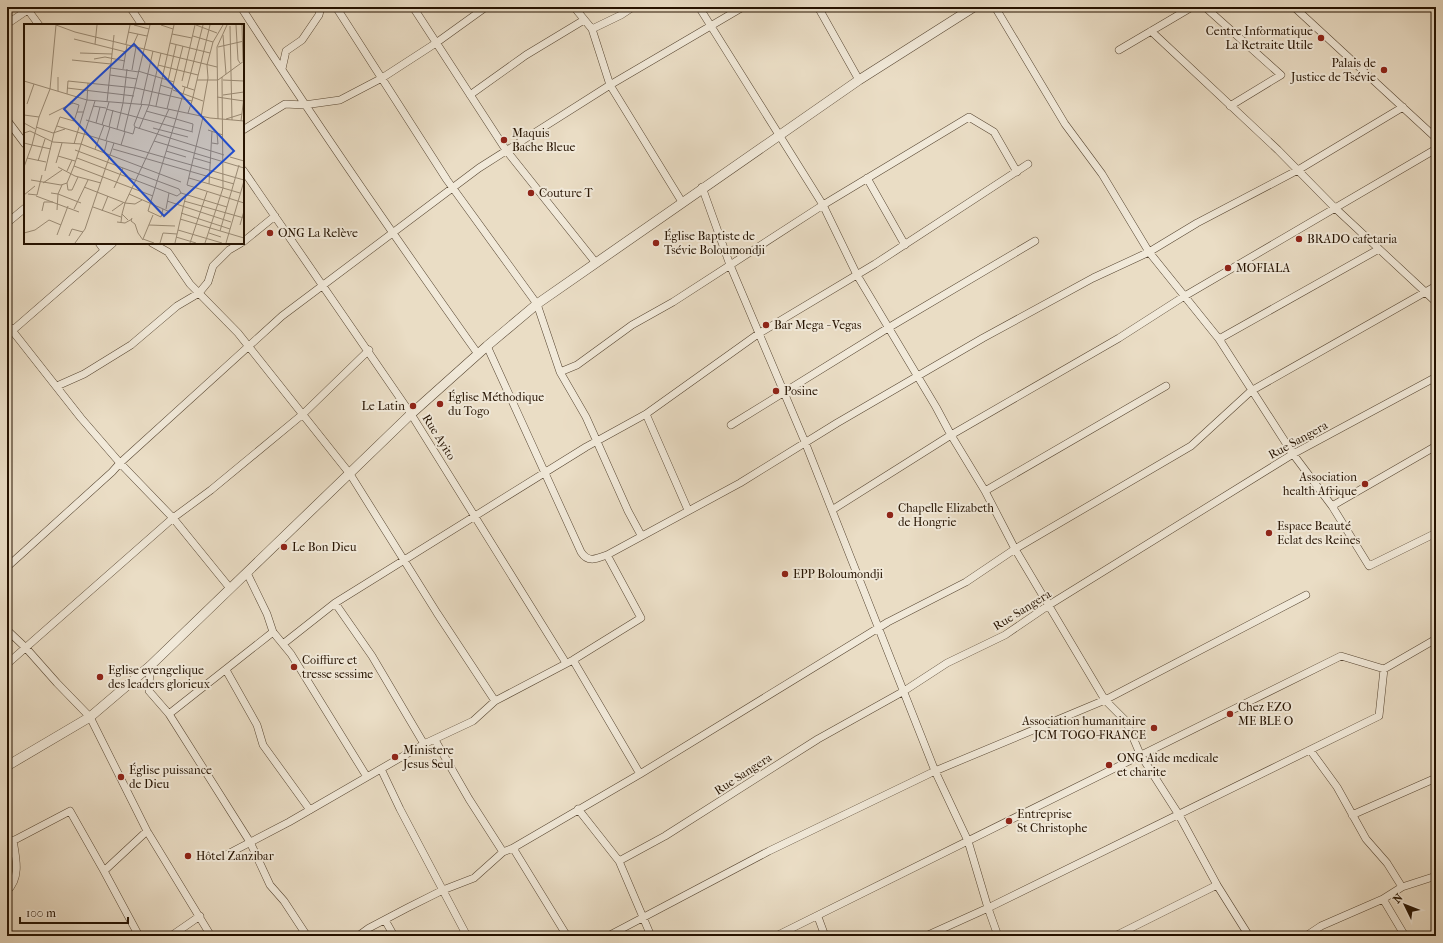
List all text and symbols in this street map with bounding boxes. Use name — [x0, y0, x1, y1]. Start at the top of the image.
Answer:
inset map — [24, 24, 244, 244]
place label: Centre Informatique La Retraite Utile — [1206, 24, 1313, 52]
marker: Centre Informatique La Retraite Utile — [1316, 33, 1326, 43]
place label: Palais de Justice de Tsévie — [1290, 56, 1376, 84]
marker: Palais de Justice de Tsévie — [1379, 65, 1389, 75]
place label: Maquis Bache Bleue — [512, 126, 575, 154]
marker: Maquis Bache Bleue — [499, 135, 509, 145]
place label: Couture T — [539, 186, 593, 200]
marker: Couture T — [526, 188, 536, 198]
place label: ONG La Relève — [278, 226, 358, 240]
marker: ONG La Relève — [265, 228, 275, 238]
place label: Église Baptiste de Tsévie Boloumondji — [664, 228, 766, 257]
place label: BRADO cafetaria — [1307, 232, 1397, 246]
marker: BRADO cafetaria — [1294, 234, 1304, 244]
marker: Église Baptiste de Tsévie Boloumondji — [651, 238, 661, 248]
place label: MOFIALA — [1236, 261, 1291, 275]
marker: MOFIALA — [1223, 263, 1233, 273]
place label: Bar Mega - Vegas — [774, 318, 862, 332]
marker: Bar Mega - Vegas — [761, 320, 771, 330]
place label: Posine — [784, 384, 818, 398]
marker: Posine — [771, 386, 781, 396]
place label: Église Méthodique du Togo — [448, 389, 544, 418]
place label: Le Latin — [362, 399, 405, 413]
marker: Église Méthodique du Togo — [435, 399, 445, 409]
marker: Le Latin — [408, 401, 418, 411]
street label: Rue Ayito — [419, 412, 459, 462]
street label: Rue Sangera — [1266, 418, 1330, 462]
place label: Association health Afrique — [1283, 470, 1357, 498]
marker: Association health Afrique — [1360, 479, 1370, 489]
place label: Chapelle Elizabeth de Hongrie — [898, 501, 994, 529]
marker: Chapelle Elizabeth de Hongrie — [885, 510, 895, 520]
place label: Espace Beauté Eclat des Reines — [1277, 519, 1361, 547]
marker: Espace Beauté Eclat des Reines — [1264, 528, 1274, 538]
place label: Le Bon Dieu — [292, 540, 357, 554]
marker: Le Bon Dieu — [279, 542, 289, 552]
place label: EPP Boloumondji — [793, 567, 884, 581]
marker: EPP Boloumondji — [780, 569, 790, 579]
street label: Rue Sangera — [991, 586, 1054, 633]
place label: Coiffure et tresse sessime — [302, 653, 373, 681]
marker: Coiffure et tresse sessime — [289, 662, 299, 672]
place label: Eglise evengelique des leaders glorieux — [108, 663, 211, 691]
marker: Eglise evengelique des leaders glorieux — [95, 672, 105, 682]
place label: Chez EZO ME BLE O — [1238, 700, 1293, 728]
marker: Chez EZO ME BLE O — [1225, 709, 1235, 719]
place label: Association humanitaire JCM TOGO-FRANCE — [1021, 714, 1146, 742]
marker: Association humanitaire JCM TOGO-FRANCE — [1149, 723, 1159, 733]
place label: Ministere Jesus Seul — [402, 743, 454, 771]
street label: Rue Sangera — [712, 750, 775, 798]
place label: ONG Aide medicale et charite — [1117, 751, 1219, 779]
marker: Ministere Jesus Seul — [390, 752, 400, 762]
marker: ONG Aide medicale et charite — [1104, 760, 1114, 770]
place label: Église puissance de Dieu — [129, 762, 212, 791]
marker: Église puissance de Dieu — [116, 772, 126, 782]
place label: Entreprise St Christophe — [1017, 807, 1087, 835]
marker: Entreprise St Christophe — [1004, 816, 1014, 826]
place label: Hôtel Zanzibar — [196, 849, 275, 863]
marker: Hôtel Zanzibar — [183, 851, 193, 861]
north arrow — [1385, 885, 1425, 925]
text: N — [1390, 891, 1406, 906]
scale bar — [20, 899, 128, 925]
text: 100 m — [26, 906, 56, 920]

